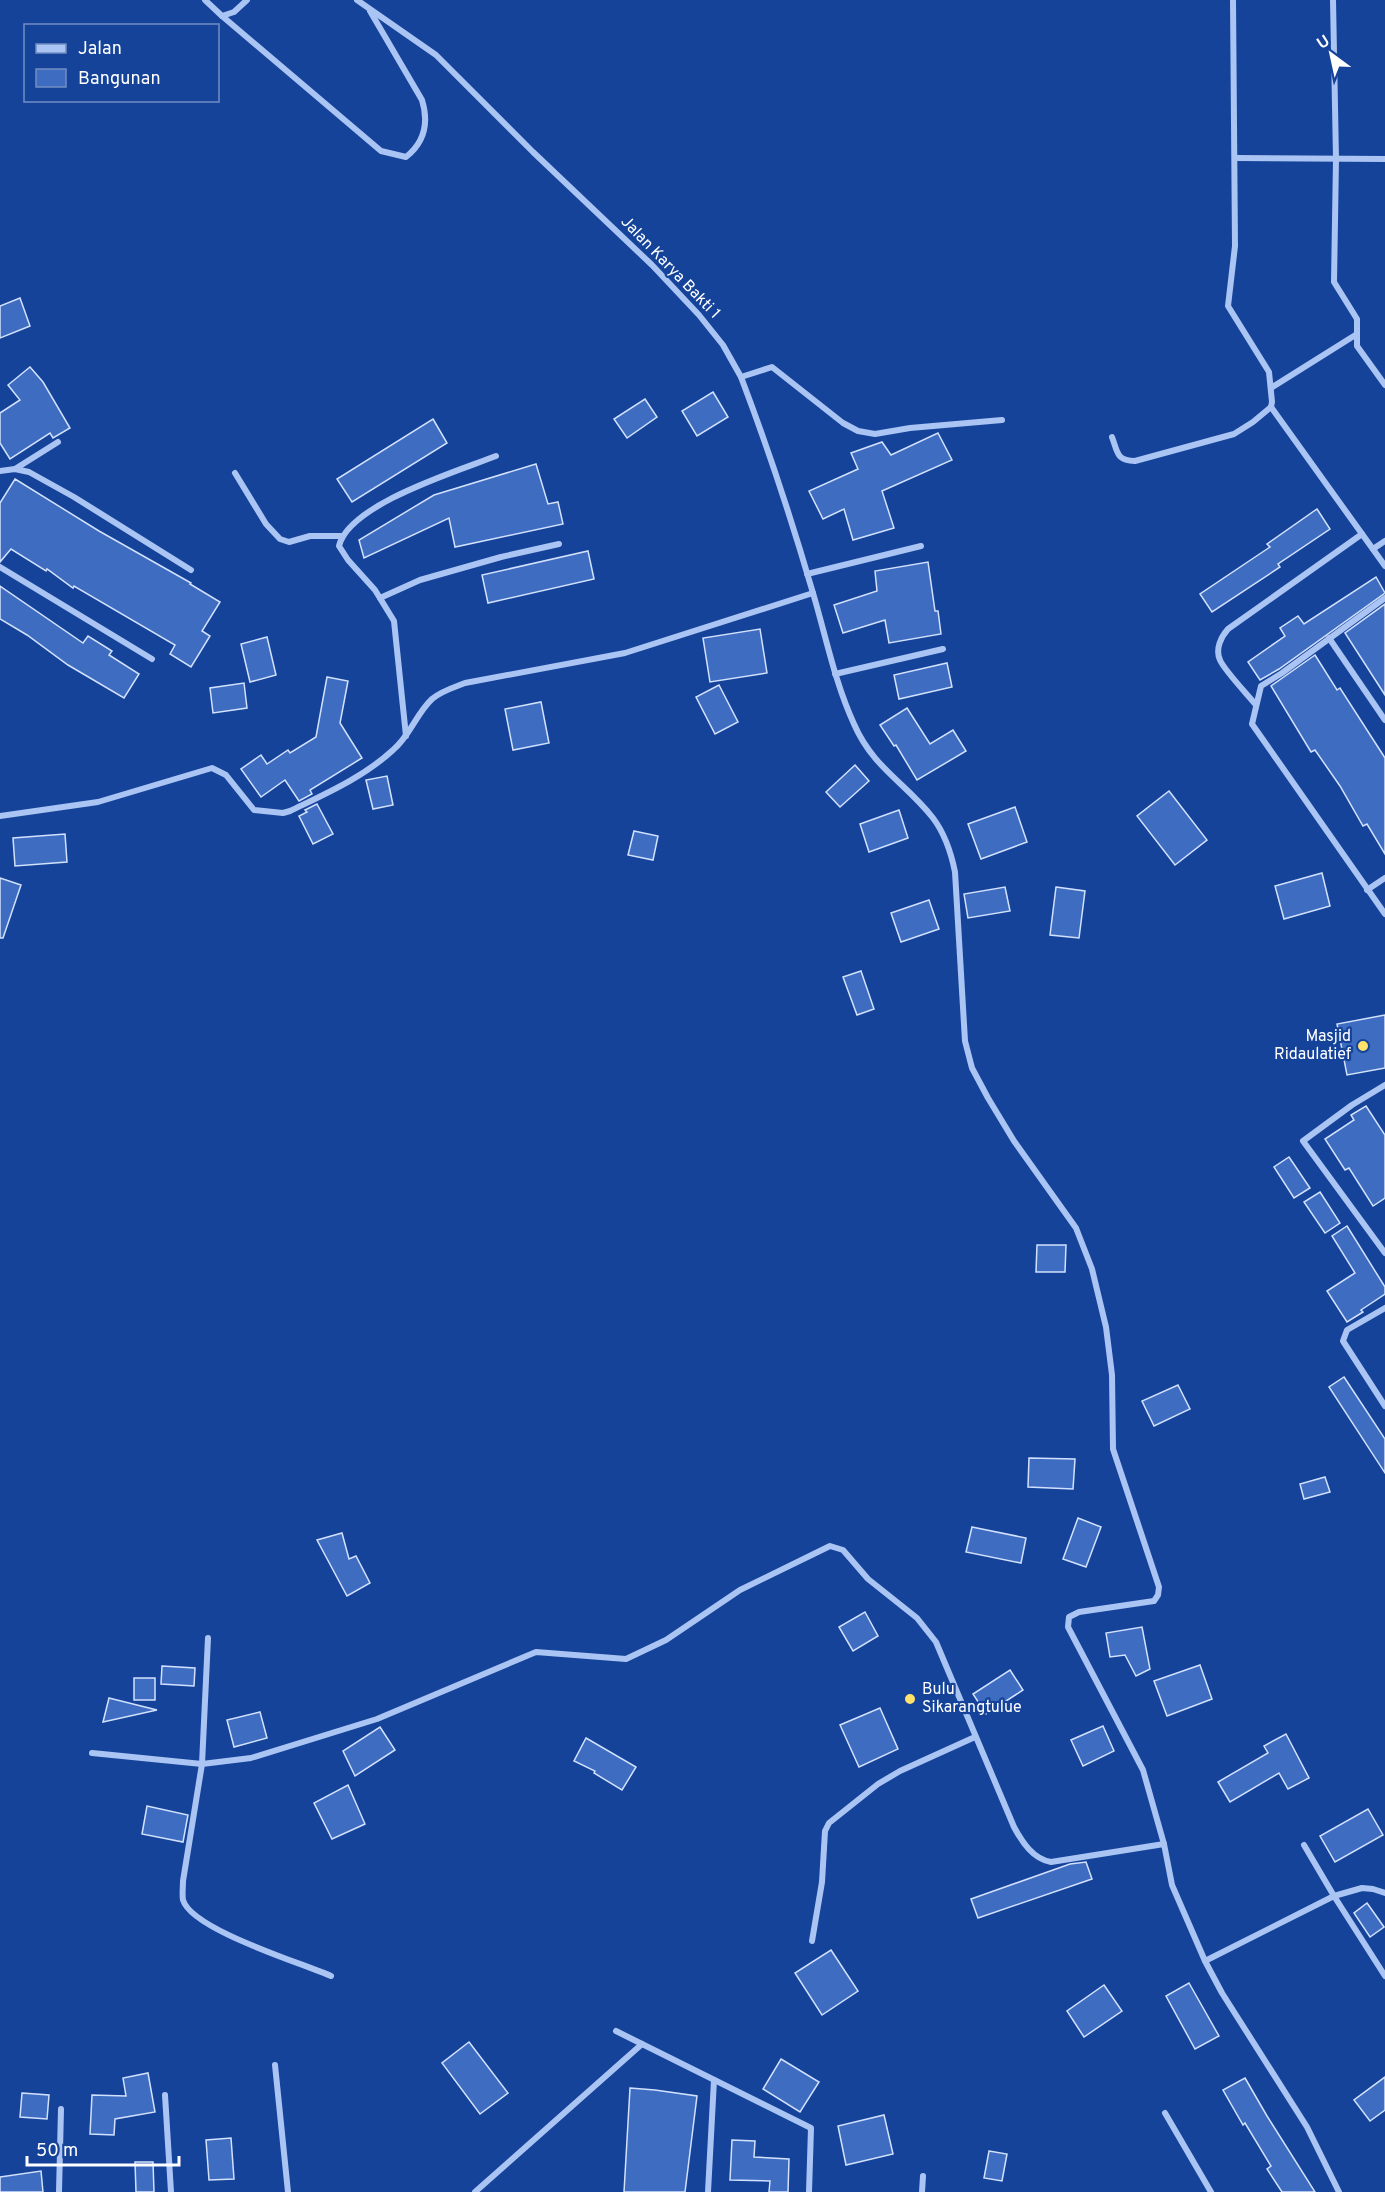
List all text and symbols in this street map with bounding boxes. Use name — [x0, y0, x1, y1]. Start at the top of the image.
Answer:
legend — [24, 24, 219, 102]
north arrow — [1301, 24, 1361, 84]
text: U — [1314, 32, 1334, 55]
text: Jalan — [78, 38, 122, 61]
text: Bangunan — [78, 68, 161, 91]
street label: Jalan Karya Bakti 1 — [616, 212, 724, 324]
place label: Masjid Ridaulatief — [1274, 1027, 1352, 1065]
marker: Masjid Ridaulatief — [1356, 1039, 1370, 1053]
place label: Bulu Sikarangtulue — [922, 1680, 1022, 1718]
marker: Bulu Sikarangtulue — [903, 1692, 917, 1706]
scale bar — [27, 2129, 178, 2167]
text: 50 m — [36, 2140, 78, 2163]

